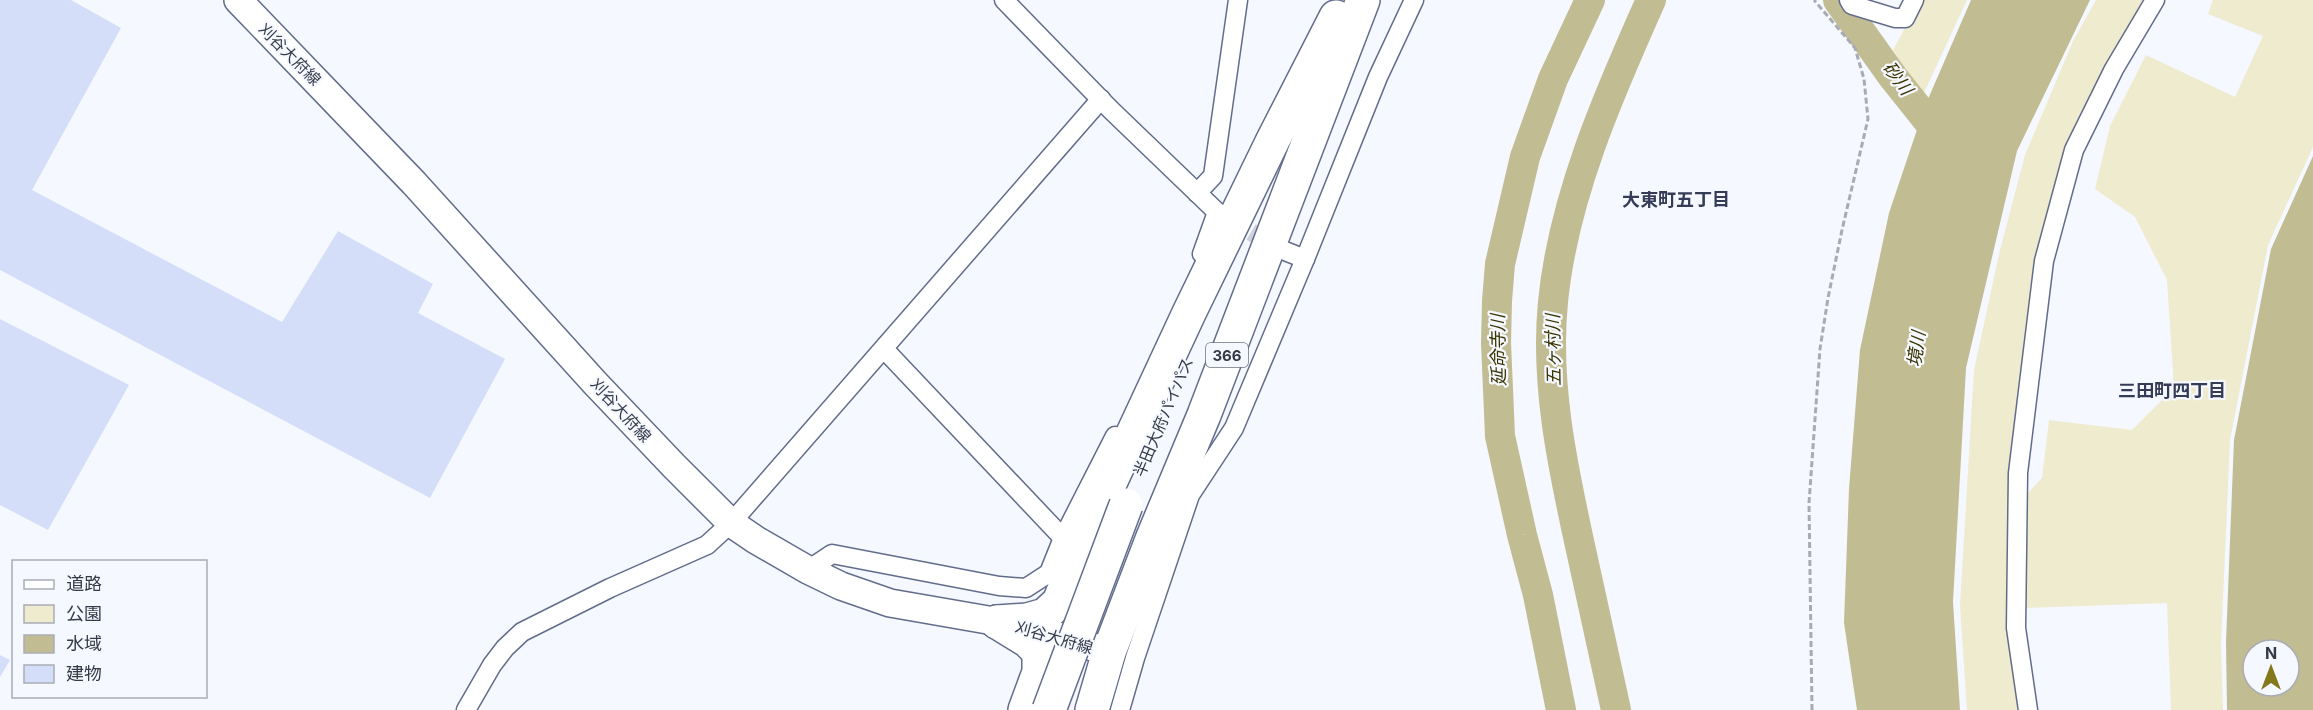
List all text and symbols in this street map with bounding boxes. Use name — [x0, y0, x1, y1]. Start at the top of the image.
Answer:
street label: 刈谷大府線 — [255, 19, 325, 89]
water label: 砂川 — [1879, 57, 1918, 100]
district label: 大東町五丁目 — [1622, 189, 1730, 210]
water label: 延命寺川 — [1487, 312, 1509, 386]
water label: 五ヶ村川 — [1542, 312, 1564, 386]
water label: 境川 — [1903, 328, 1929, 368]
road number: 366 — [1206, 343, 1248, 367]
street label: 半田大府パイパス — [1129, 354, 1197, 480]
street label: 刈谷大府線 — [586, 374, 656, 446]
district label: 三田町四丁目 — [2118, 380, 2226, 401]
legend — [12, 560, 207, 698]
text: 道路 — [66, 573, 102, 594]
text: 公園 — [66, 603, 102, 624]
street label: 刈谷大府線 — [1013, 616, 1095, 658]
text: 水域 — [66, 633, 102, 654]
north arrow — [2241, 638, 2301, 698]
text: N — [2265, 643, 2277, 663]
text: 建物 — [66, 663, 102, 684]

